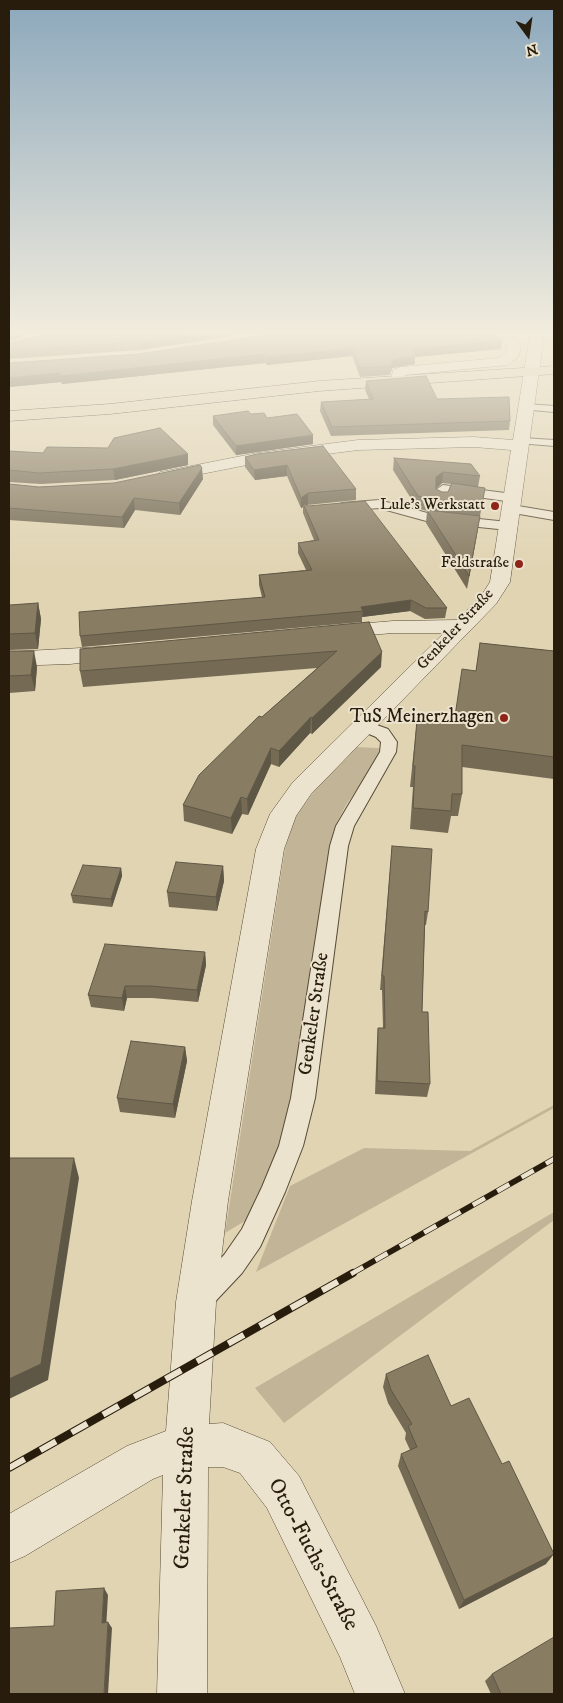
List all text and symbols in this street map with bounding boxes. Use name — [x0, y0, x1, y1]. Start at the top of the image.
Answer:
north arrow — [503, 10, 553, 60]
text: N — [524, 39, 539, 60]
place label: Lule's Werkstatt — [380, 496, 485, 516]
marker: Lule's Werkstatt — [489, 500, 501, 512]
place label: Feldstraße — [441, 554, 509, 574]
marker: Feldstraße — [513, 558, 525, 570]
street label: Genkeler Straße — [414, 585, 498, 675]
place label: TuS Meinerzhagen — [350, 707, 494, 729]
marker: TuS Meinerzhagen — [498, 712, 510, 724]
street label: Genkeler Straße — [295, 951, 335, 1077]
street label: Genkeler Straße — [170, 1426, 202, 1570]
street label: Otto-Fuchs-Straße — [261, 1474, 363, 1636]

